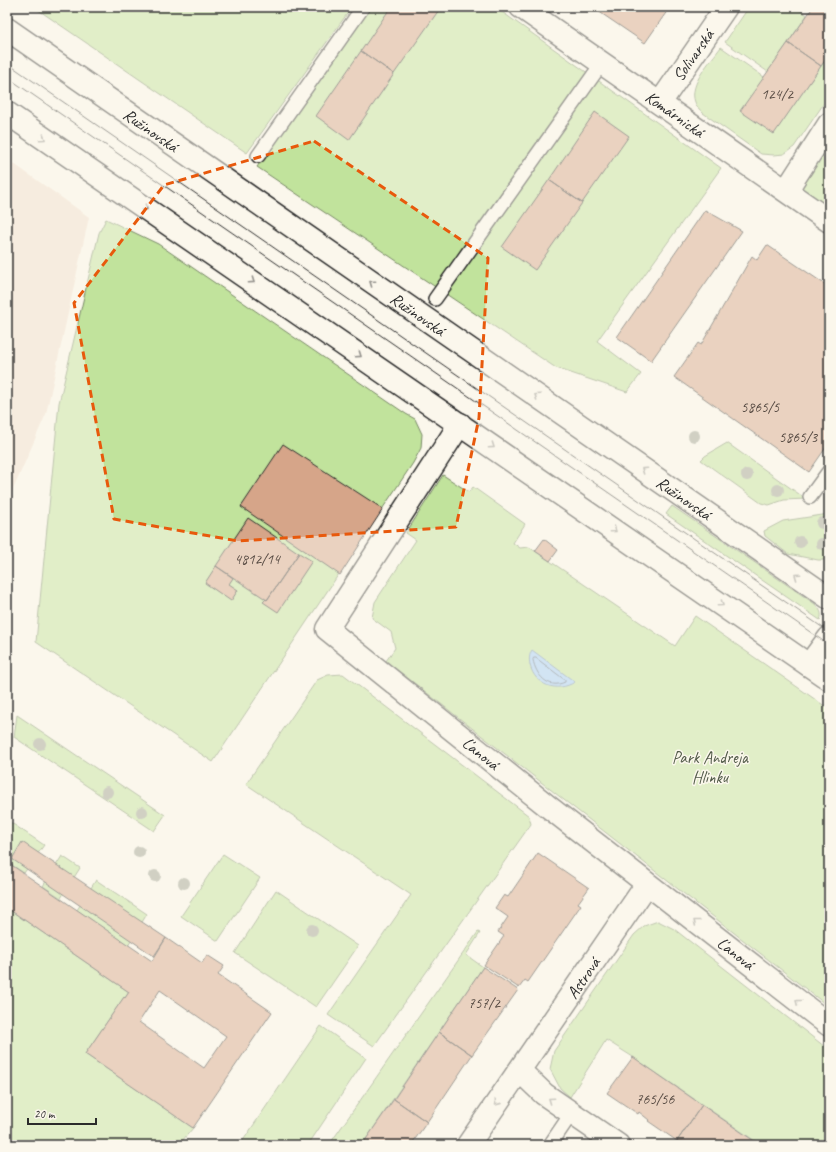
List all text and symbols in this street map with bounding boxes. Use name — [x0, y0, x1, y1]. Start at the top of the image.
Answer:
street label: Solivarská — [668, 24, 720, 85]
house number: 124/2 — [761, 85, 794, 104]
street label: Komárnická — [641, 86, 710, 143]
street label: Ružinovská — [119, 104, 183, 158]
one-way arrow — [39, 133, 46, 141]
one-way arrow — [141, 203, 148, 211]
one-way arrow — [248, 277, 255, 284]
one-way arrow — [369, 280, 376, 288]
street label: Ružinovská — [386, 288, 450, 342]
one-way arrow — [355, 350, 362, 358]
one-way arrow — [534, 394, 541, 401]
house number: 5865/5 — [741, 398, 781, 417]
house number: 5865/3 — [779, 428, 819, 447]
one-way arrow — [488, 441, 495, 448]
one-way arrow — [641, 467, 648, 475]
street label: Ružinovská — [652, 472, 716, 526]
one-way arrow — [610, 525, 617, 533]
house number: 4812/14 — [234, 550, 281, 569]
one-way arrow — [794, 573, 801, 581]
one-way arrow — [717, 599, 724, 607]
street label: Ľanová — [458, 732, 505, 776]
park label: Park Andreja Hlinku — [672, 747, 749, 788]
one-way arrow — [693, 920, 700, 927]
street label: Ľanová — [713, 932, 760, 975]
street label: Astrová — [562, 952, 606, 1003]
house number: 757/2 — [468, 994, 501, 1013]
one-way arrow — [796, 999, 803, 1006]
house number: 765/56 — [636, 1090, 676, 1109]
one-way arrow — [548, 1097, 555, 1105]
one-way arrow — [495, 1099, 502, 1106]
scale bar — [28, 1100, 96, 1126]
text: 20 m — [34, 1106, 56, 1122]

